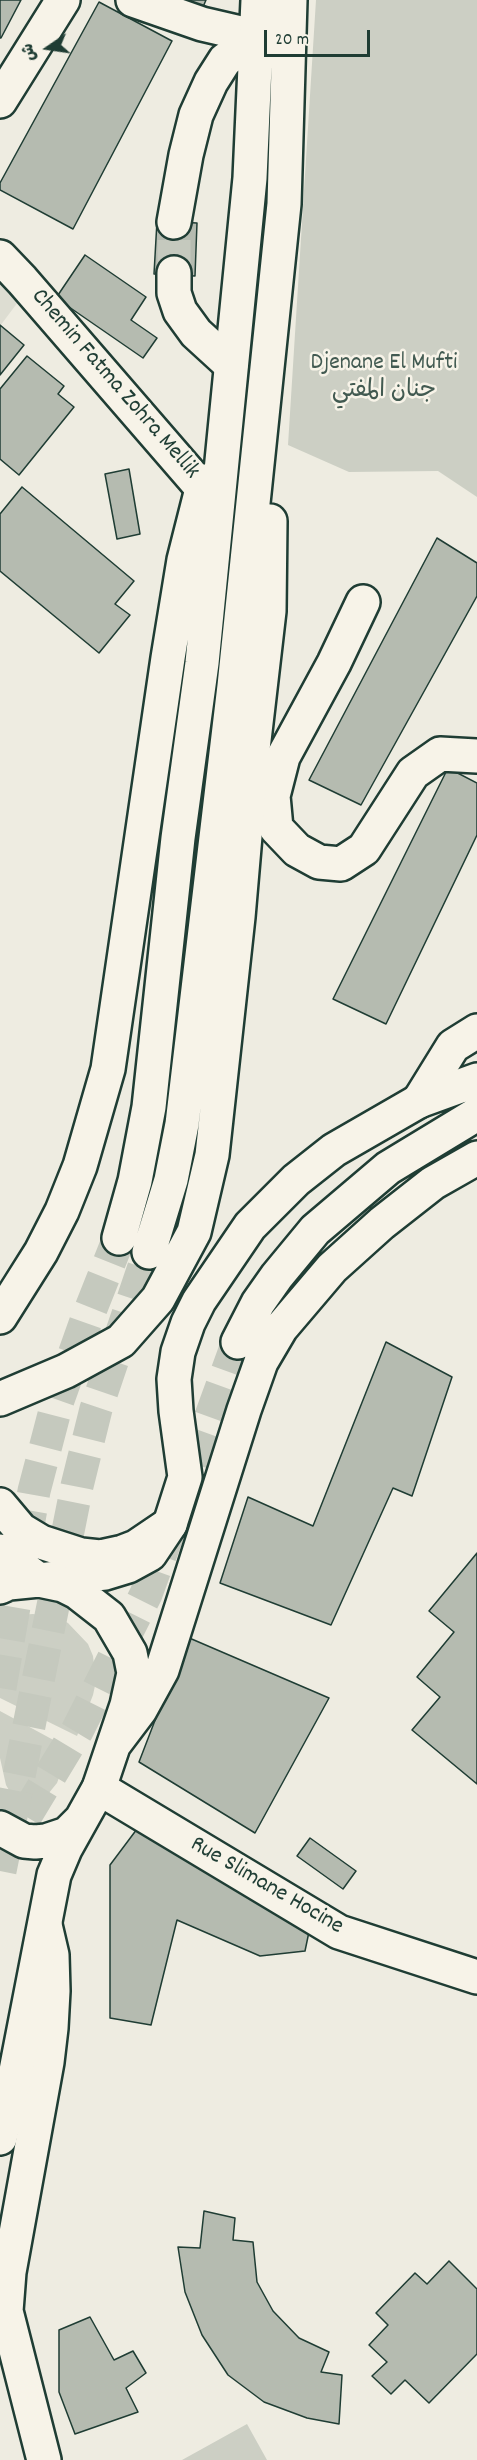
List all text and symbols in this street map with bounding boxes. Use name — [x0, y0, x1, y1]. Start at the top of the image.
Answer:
north arrow — [18, 18, 78, 78]
scale bar — [267, 18, 374, 56]
text: 20 m — [275, 28, 309, 53]
text: ش — [17, 41, 43, 63]
street label: Chemin Fatma Zohra Mellik — [23, 284, 205, 486]
park label: Djenane El Mufti جنان المفتي — [311, 351, 457, 407]
street label: Rue Slimane Hocine — [184, 1831, 348, 1943]

